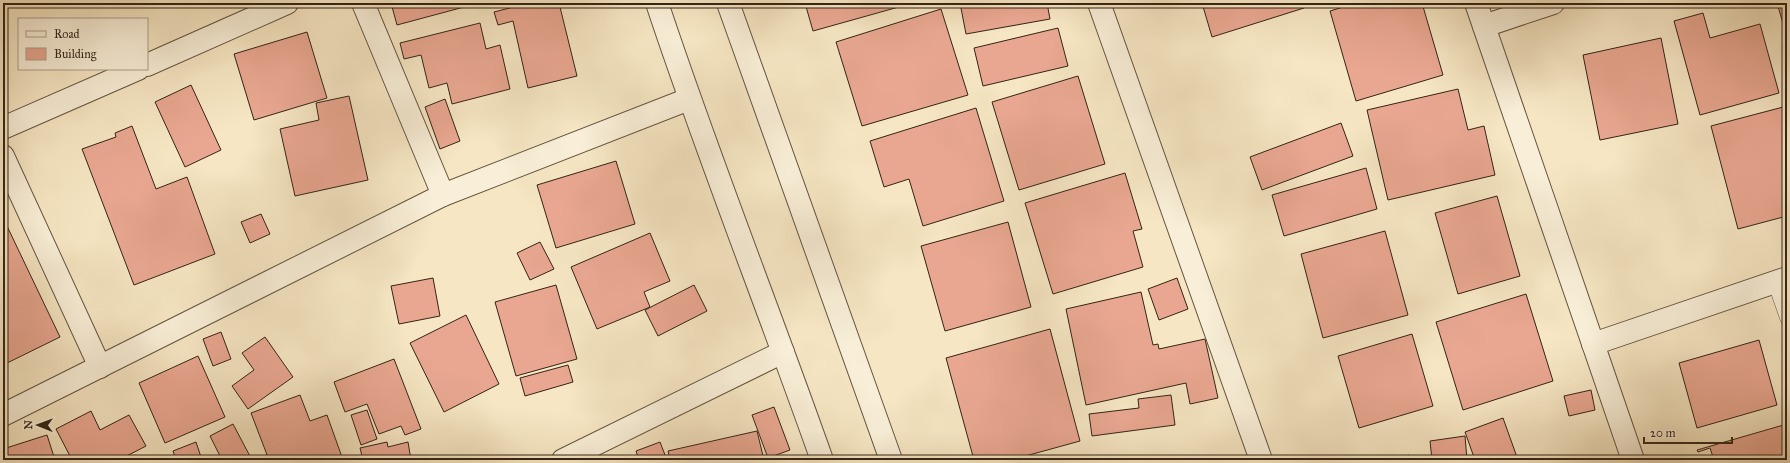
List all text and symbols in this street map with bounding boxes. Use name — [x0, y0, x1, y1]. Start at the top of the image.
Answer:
legend — [18, 18, 148, 70]
text: Road — [54, 27, 80, 41]
text: Building — [54, 47, 97, 62]
north arrow — [18, 405, 58, 445]
text: N — [22, 419, 35, 430]
scale bar — [1644, 419, 1732, 445]
text: 20 m — [1650, 426, 1676, 440]

